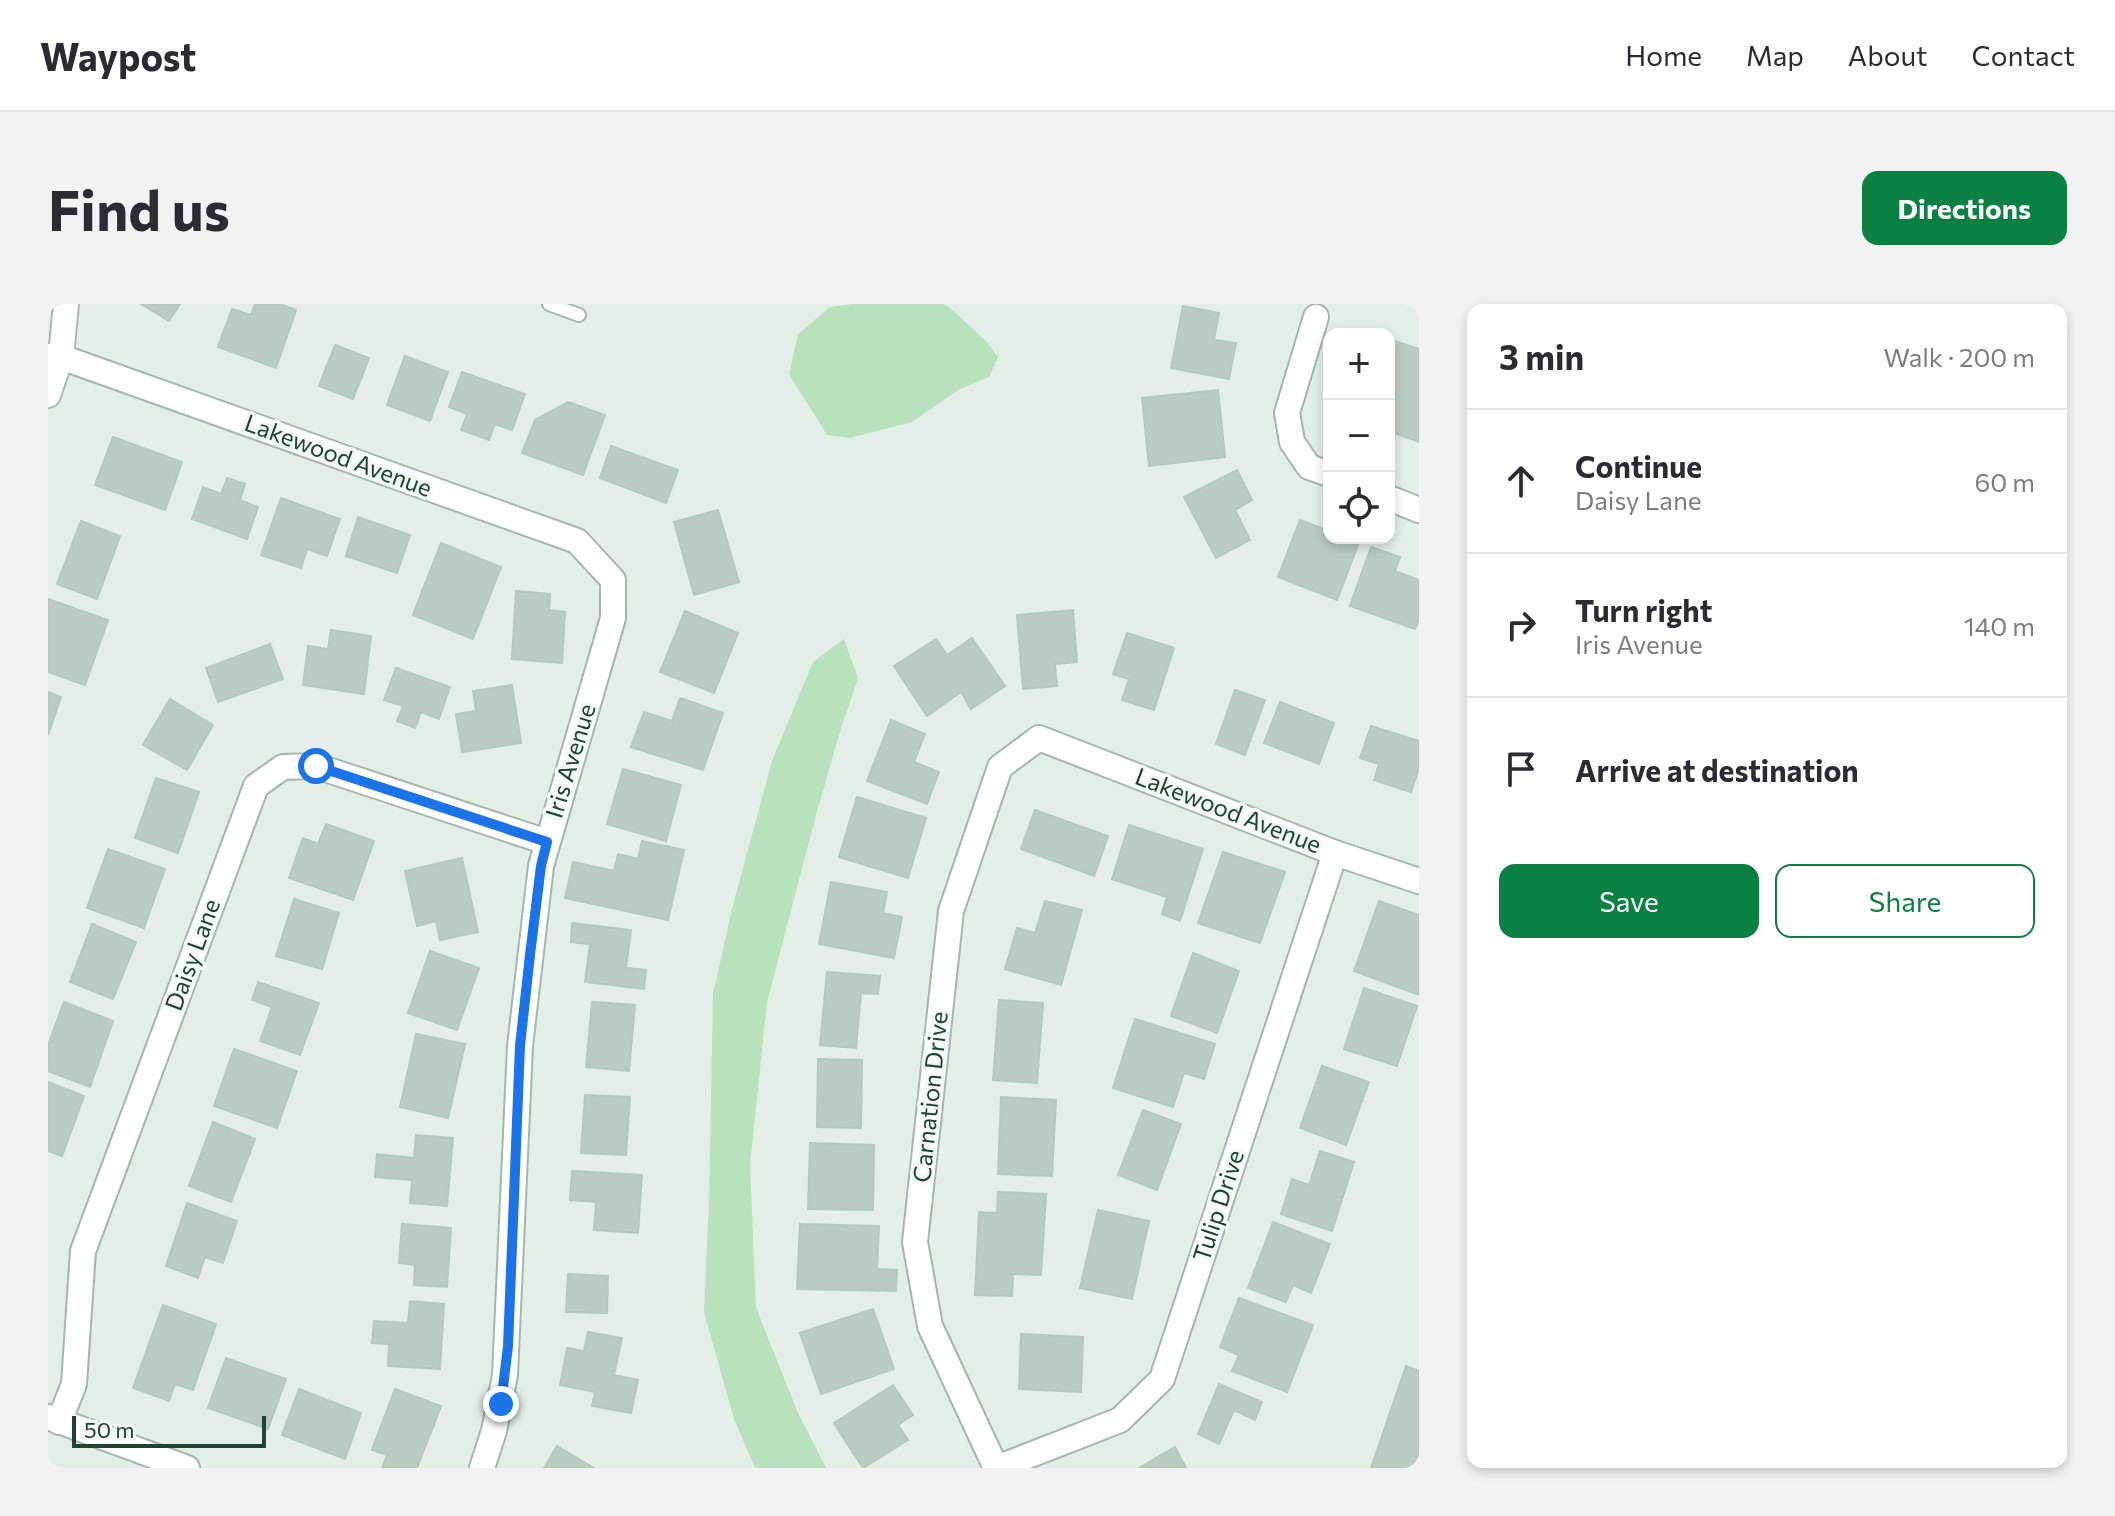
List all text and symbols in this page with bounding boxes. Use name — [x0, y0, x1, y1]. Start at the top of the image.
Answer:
text: Waypost — [40, 32, 196, 79]
text: Home — [1625, 38, 1702, 72]
text: Map — [1746, 38, 1804, 72]
text: About — [1848, 38, 1928, 72]
text: Contact — [1972, 38, 2075, 72]
button: Directions — [1862, 171, 2067, 245]
text: Find us — [48, 174, 230, 243]
map controls — [1323, 328, 1395, 544]
button: + — [1323, 328, 1395, 400]
text: 3 min — [1499, 335, 1584, 377]
text: Walk · 200 m — [1884, 341, 2035, 372]
button: − — [1323, 400, 1395, 472]
street label: Lakewood Avenue — [241, 407, 436, 502]
text: Continue — [1575, 447, 1702, 484]
icon: ahead — [1499, 459, 1543, 503]
text: 60 m — [1975, 466, 2035, 497]
button: locate — [1323, 472, 1395, 544]
text: Daisy Lane — [1575, 484, 1702, 515]
text: Turn right — [1575, 591, 1712, 628]
icon: right — [1499, 603, 1543, 647]
text: 140 m — [1964, 610, 2035, 641]
text: Iris Avenue — [1575, 628, 1703, 659]
street label: Iris Avenue — [538, 700, 601, 821]
icon: arrive — [1499, 747, 1543, 791]
route start — [298, 748, 334, 784]
text: Arrive at destination — [1575, 751, 1859, 788]
street label: Lakewood Avenue — [1131, 761, 1326, 858]
button: Save — [1499, 864, 1759, 938]
button: Share — [1775, 864, 2035, 938]
street label: Daisy Lane — [158, 895, 225, 1014]
street label: Carnation Drive — [906, 1010, 953, 1184]
street label: Tulip Drive — [1186, 1146, 1249, 1265]
route end — [483, 1386, 519, 1422]
scale bar — [72, 1412, 266, 1448]
text: 50 m — [84, 1416, 134, 1443]

